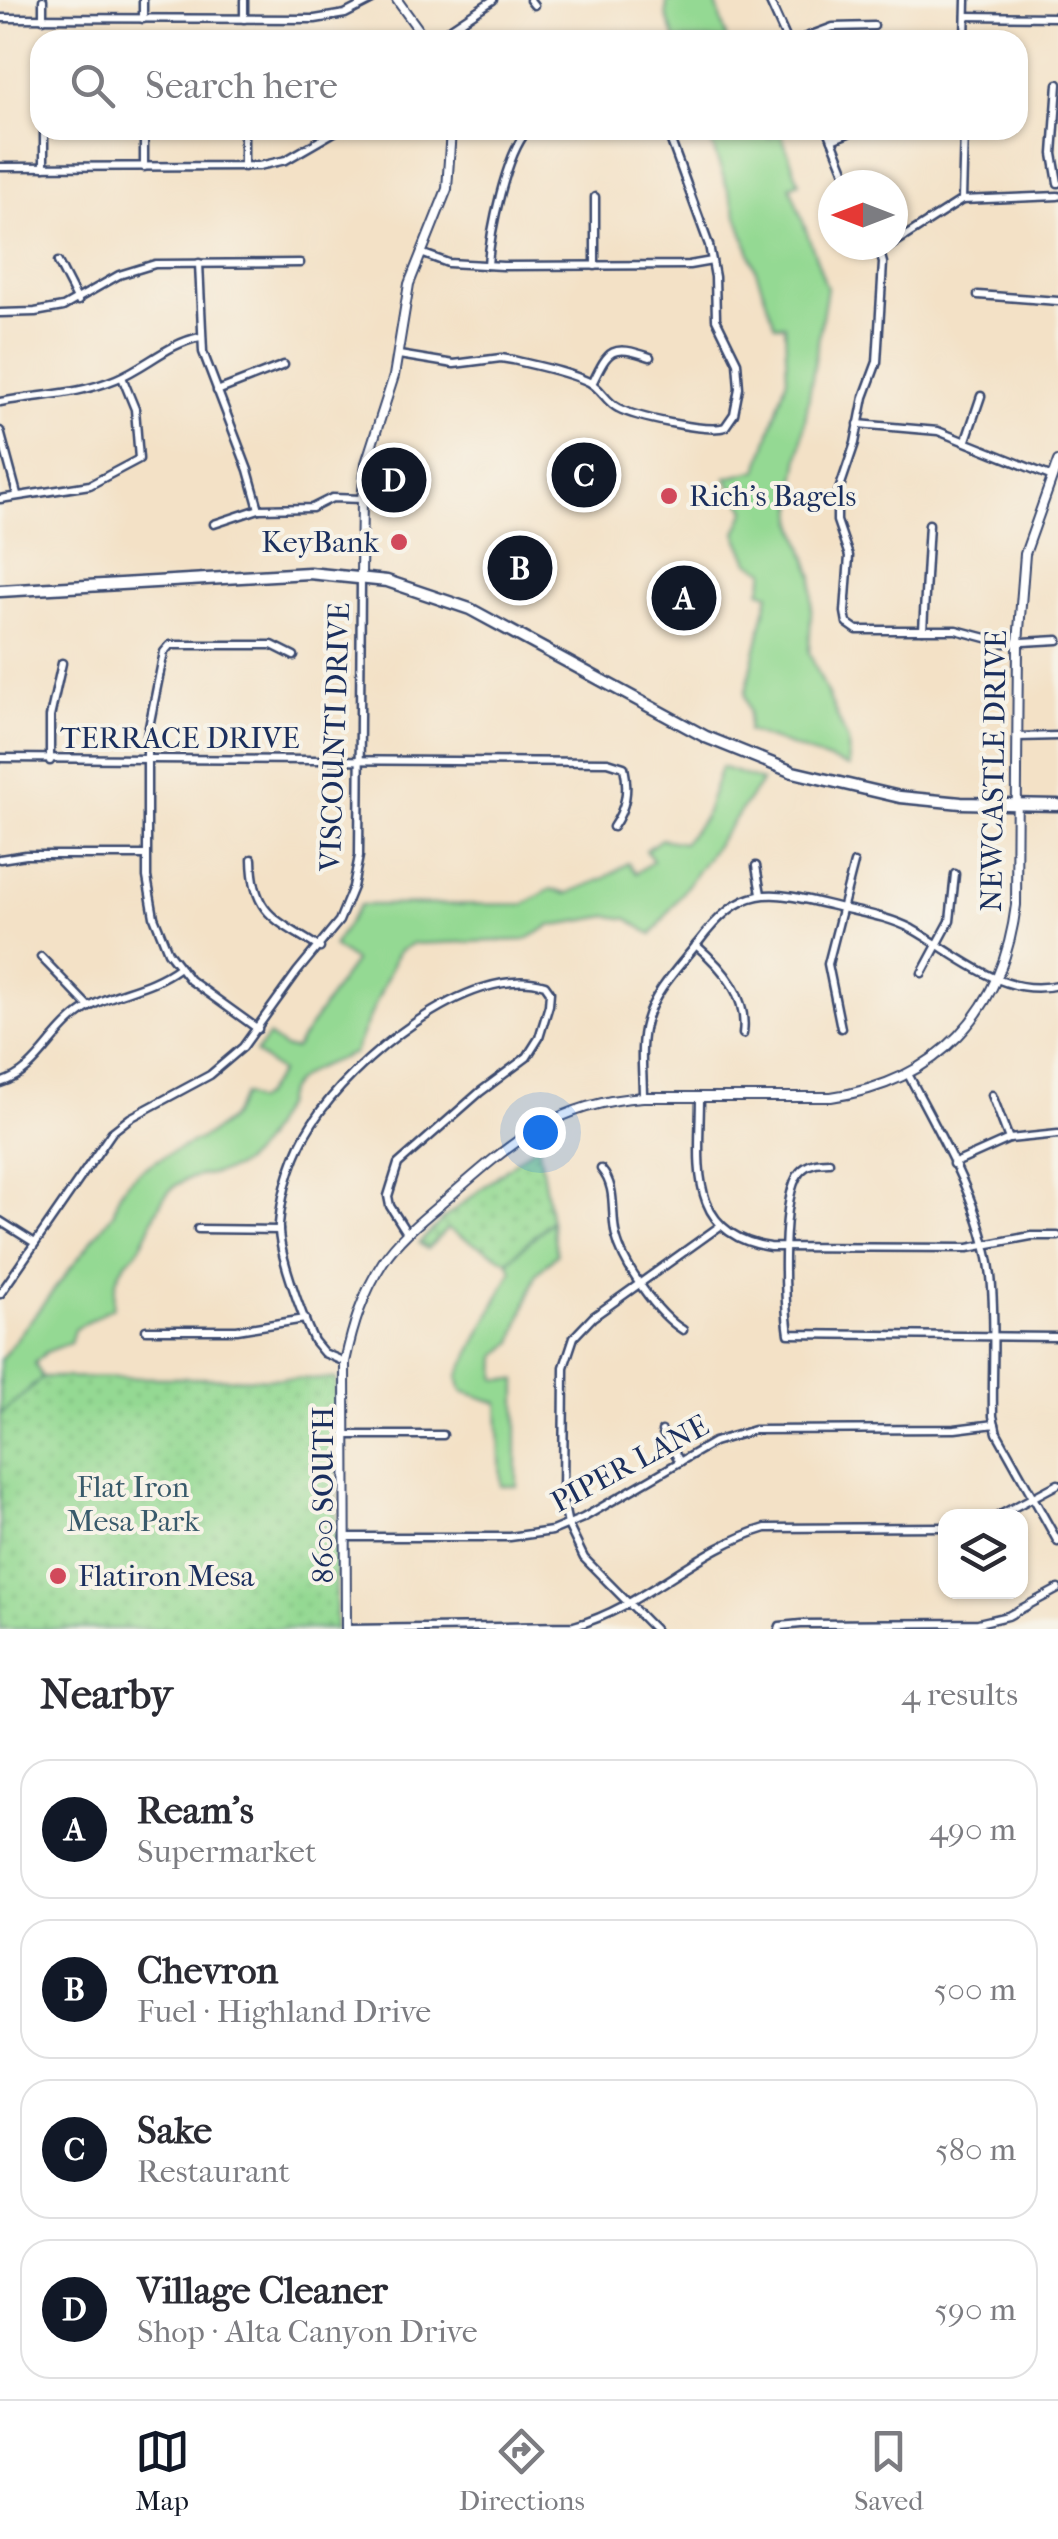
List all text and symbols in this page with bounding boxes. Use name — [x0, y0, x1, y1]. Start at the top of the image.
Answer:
search box — [30, 30, 1028, 140]
icon: search — [65, 58, 120, 113]
text: Search here — [145, 63, 338, 108]
north arrow — [818, 170, 908, 260]
pin: C — [552, 438, 616, 512]
pin: D — [362, 442, 426, 518]
place label: Rich's Bagels — [689, 479, 856, 514]
marker: Rich's Bagels — [658, 485, 680, 507]
place label: KeyBank — [261, 525, 380, 560]
pin: B — [488, 530, 552, 606]
marker: KeyBank — [388, 531, 410, 553]
pin: A — [652, 560, 716, 636]
street label: VISCOUNTI DRIVE — [313, 602, 357, 873]
street label: NEWCASTLE DRIVE — [974, 630, 1014, 912]
street label: TERRACE DRIVE — [60, 721, 300, 756]
your location — [515, 1107, 566, 1158]
street label: 8600 SOUTH — [306, 1407, 341, 1583]
street label: PIPER LANE — [545, 1408, 715, 1520]
park label: Flat Iron Mesa Park — [67, 1470, 200, 1539]
map controls — [938, 1509, 1028, 1599]
button: layers — [938, 1509, 1028, 1599]
place label: Flatiron Mesa — [78, 1559, 256, 1594]
marker: Flatiron Mesa — [47, 1565, 69, 1587]
text: Nearby — [40, 1670, 172, 1719]
text: 4 results — [901, 1676, 1018, 1713]
text: Ream's — [137, 1788, 254, 1833]
text: A — [64, 1811, 85, 1848]
text: 490 m — [929, 1811, 1016, 1848]
text: Supermarket — [137, 1833, 316, 1870]
text: Chevron — [137, 1948, 278, 1993]
text: B — [64, 1971, 85, 2008]
text: 500 m — [934, 1971, 1016, 2008]
text: Fuel · Highland Drive — [137, 1993, 431, 2030]
text: Sake — [137, 2108, 212, 2153]
text: C — [64, 2131, 85, 2168]
text: 580 m — [935, 2131, 1016, 2168]
text: Restaurant — [137, 2153, 290, 2190]
text: Village Cleaner — [137, 2268, 388, 2313]
text: D — [62, 2291, 87, 2328]
text: 590 m — [934, 2291, 1016, 2328]
text: Shop · Alta Canyon Drive — [137, 2313, 478, 2350]
tab: Map — [135, 2424, 190, 2517]
tab: Directions — [459, 2424, 585, 2517]
tab: Saved — [854, 2424, 923, 2517]

